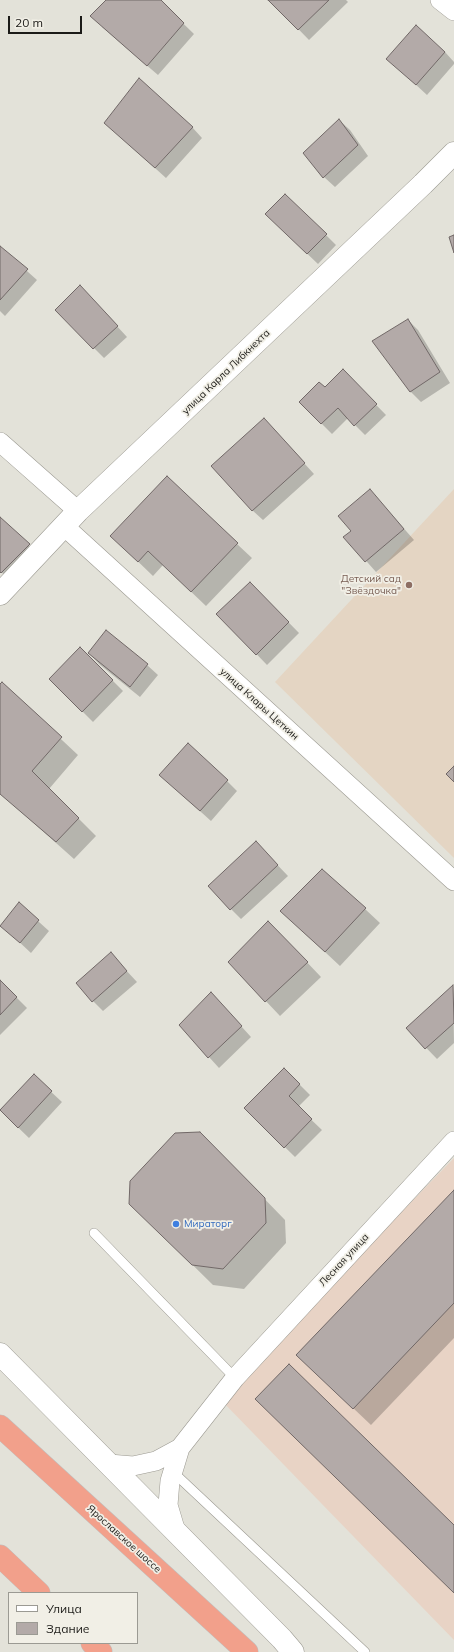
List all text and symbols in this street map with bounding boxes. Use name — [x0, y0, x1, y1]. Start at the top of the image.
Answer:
scale bar — [10, 8, 84, 34]
text: 20 m — [15, 15, 43, 30]
street label: улица Карла Либкнехта — [180, 327, 272, 417]
place label: Детский сад "Звёздочка" — [341, 573, 401, 596]
marker: Детский сад "Звёздочка" — [404, 580, 414, 590]
street label: улица Клары Цеткин — [217, 665, 301, 743]
place label: Мираторг — [184, 1218, 232, 1230]
marker: Мираторг — [171, 1219, 181, 1229]
street label: Лесная улица — [317, 1231, 371, 1289]
street label: Ярославское шоссе — [85, 1503, 163, 1575]
legend — [8, 1592, 138, 1644]
text: Улица — [46, 1601, 82, 1616]
text: Здание — [46, 1621, 89, 1636]

